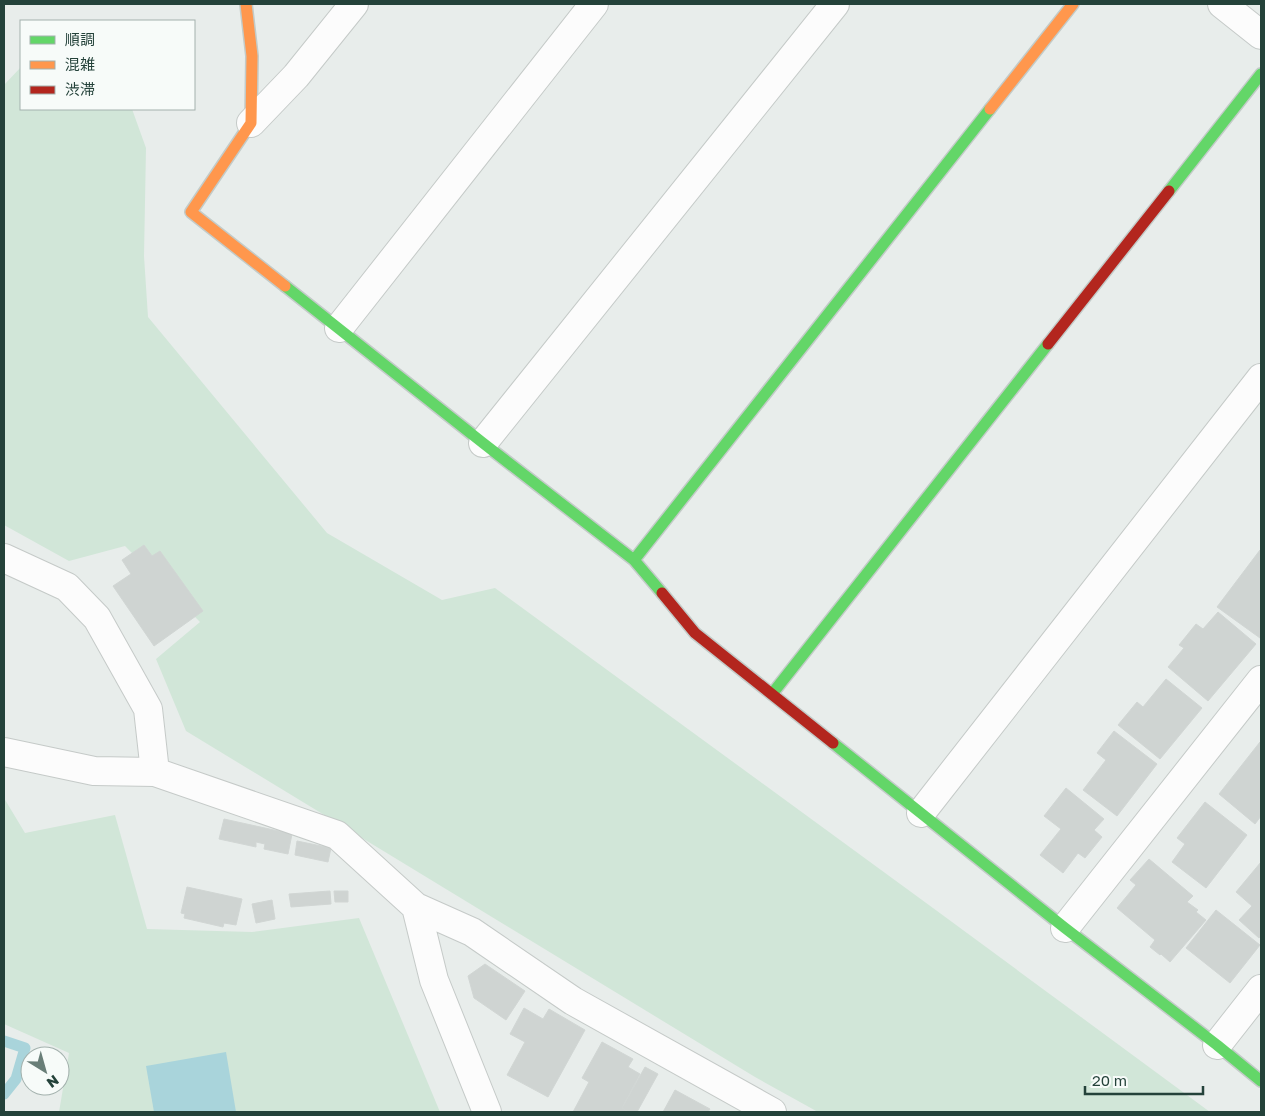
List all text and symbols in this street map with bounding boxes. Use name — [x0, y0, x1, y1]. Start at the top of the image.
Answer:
legend — [20, 20, 195, 110]
text: 順調 — [65, 30, 95, 48]
text: 混雑 — [65, 55, 95, 73]
text: 渋滞 — [65, 80, 95, 98]
north arrow — [20, 1046, 70, 1096]
scale bar — [1085, 1064, 1202, 1096]
text: 20 m — [1092, 1071, 1127, 1089]
text: N — [44, 1072, 62, 1092]

